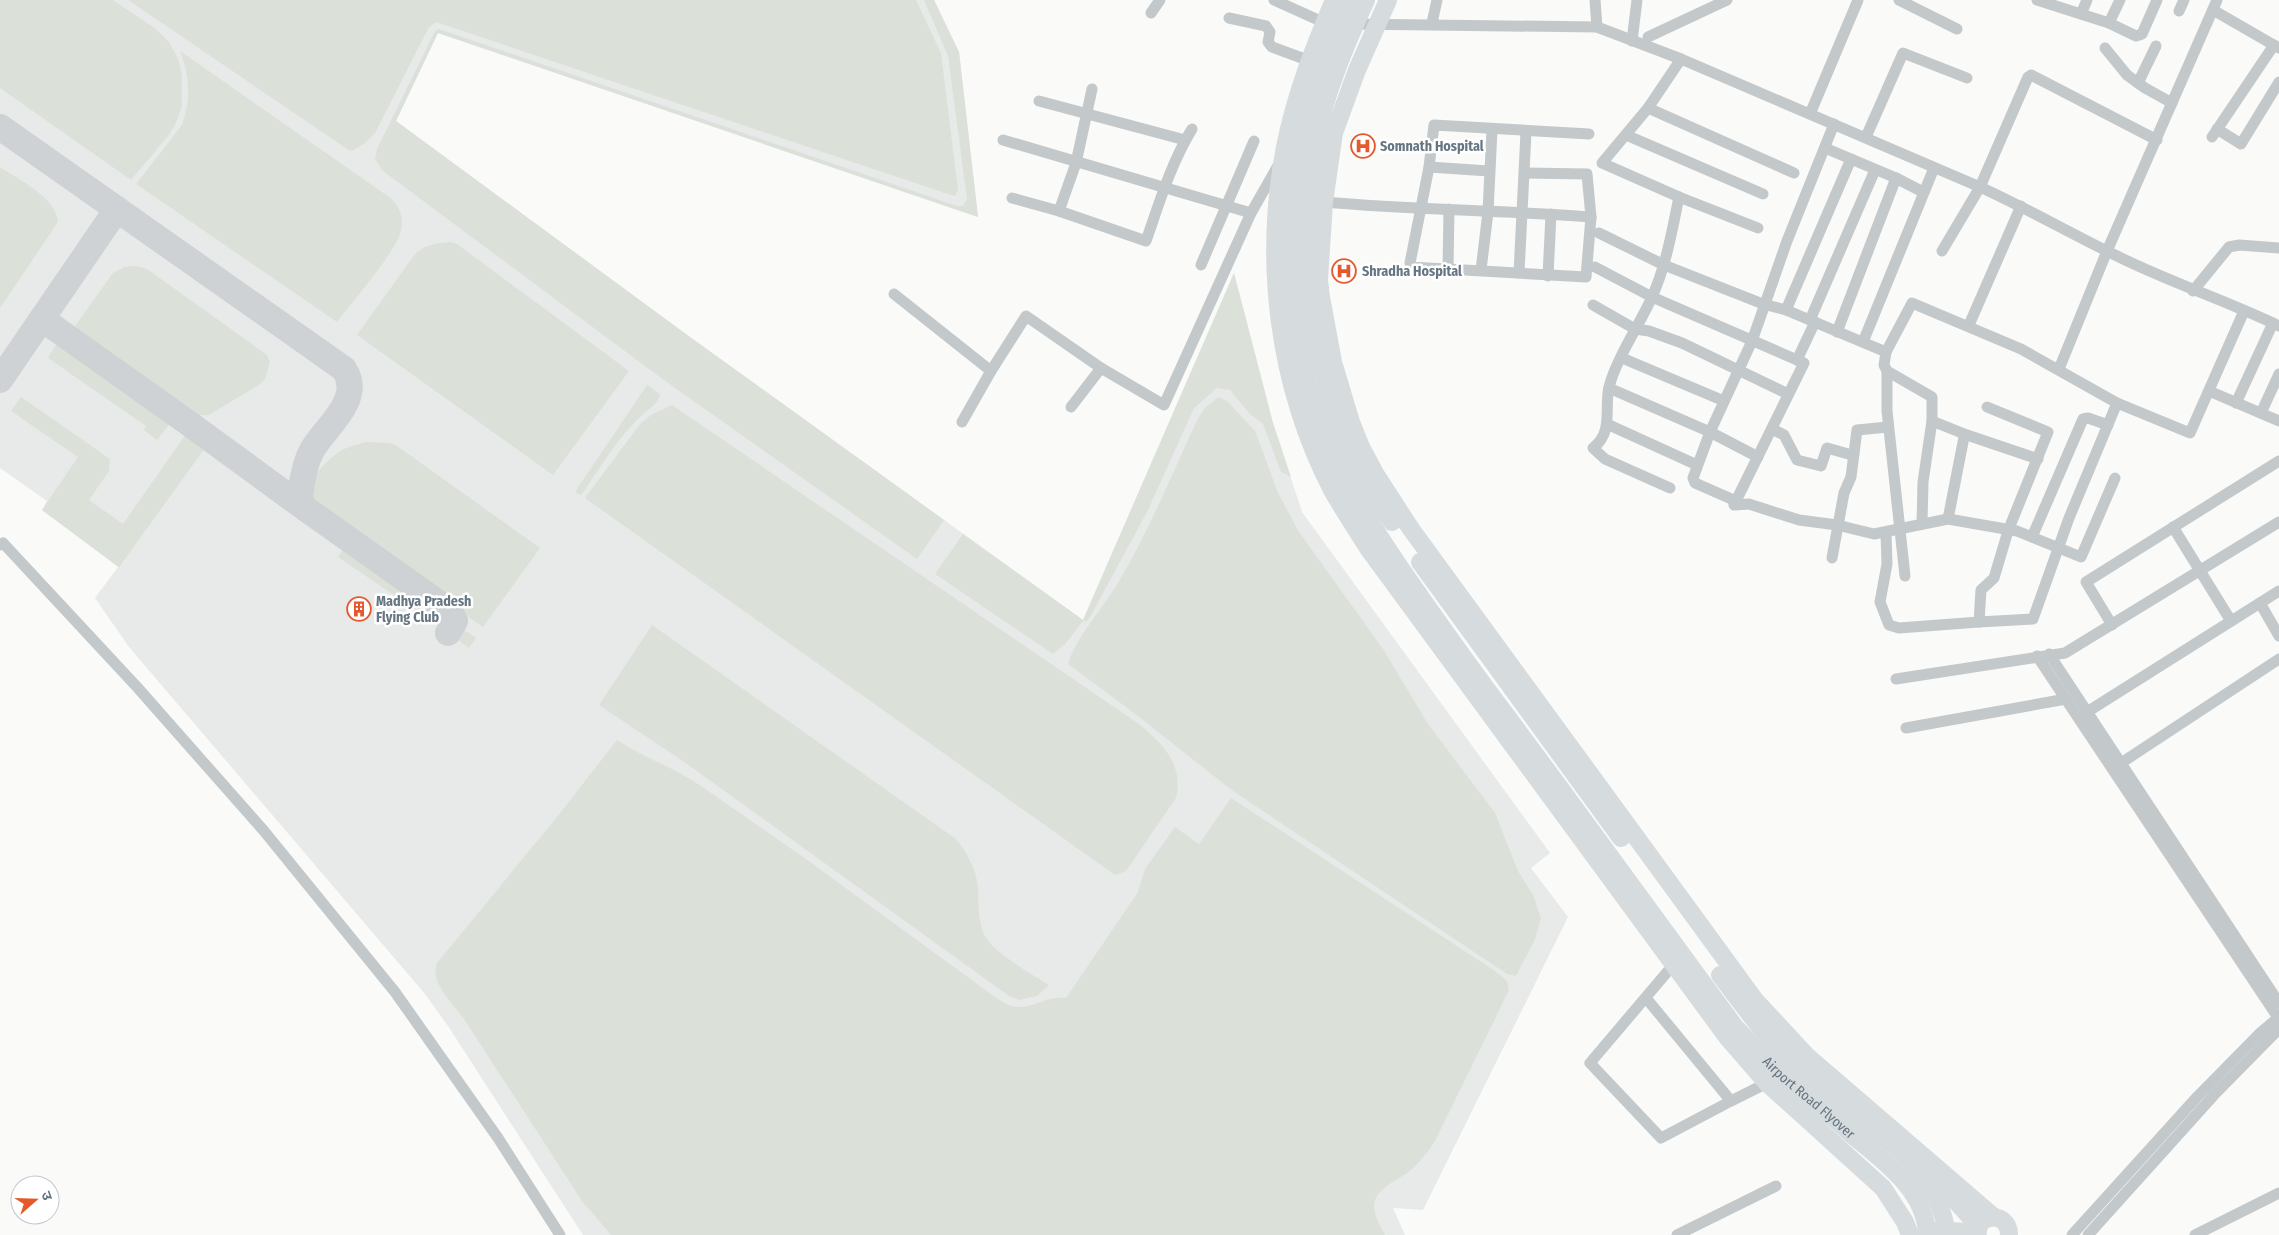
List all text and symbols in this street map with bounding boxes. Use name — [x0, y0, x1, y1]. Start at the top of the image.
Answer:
hospital icon: Somnath Hospital — [1350, 133, 1376, 159]
place label: Somnath Hospital — [1380, 138, 1484, 155]
hospital icon: Shradha Hospital — [1331, 258, 1357, 284]
place label: Shradha Hospital — [1362, 263, 1462, 280]
place label: Madhya Pradesh Flying Club — [376, 593, 471, 626]
building icon: Madhya Pradesh Flying Club — [346, 596, 372, 622]
street label: Airport Road Flyover — [1759, 1053, 1858, 1143]
north arrow — [10, 1175, 60, 1225]
text: उ — [37, 1189, 56, 1203]

